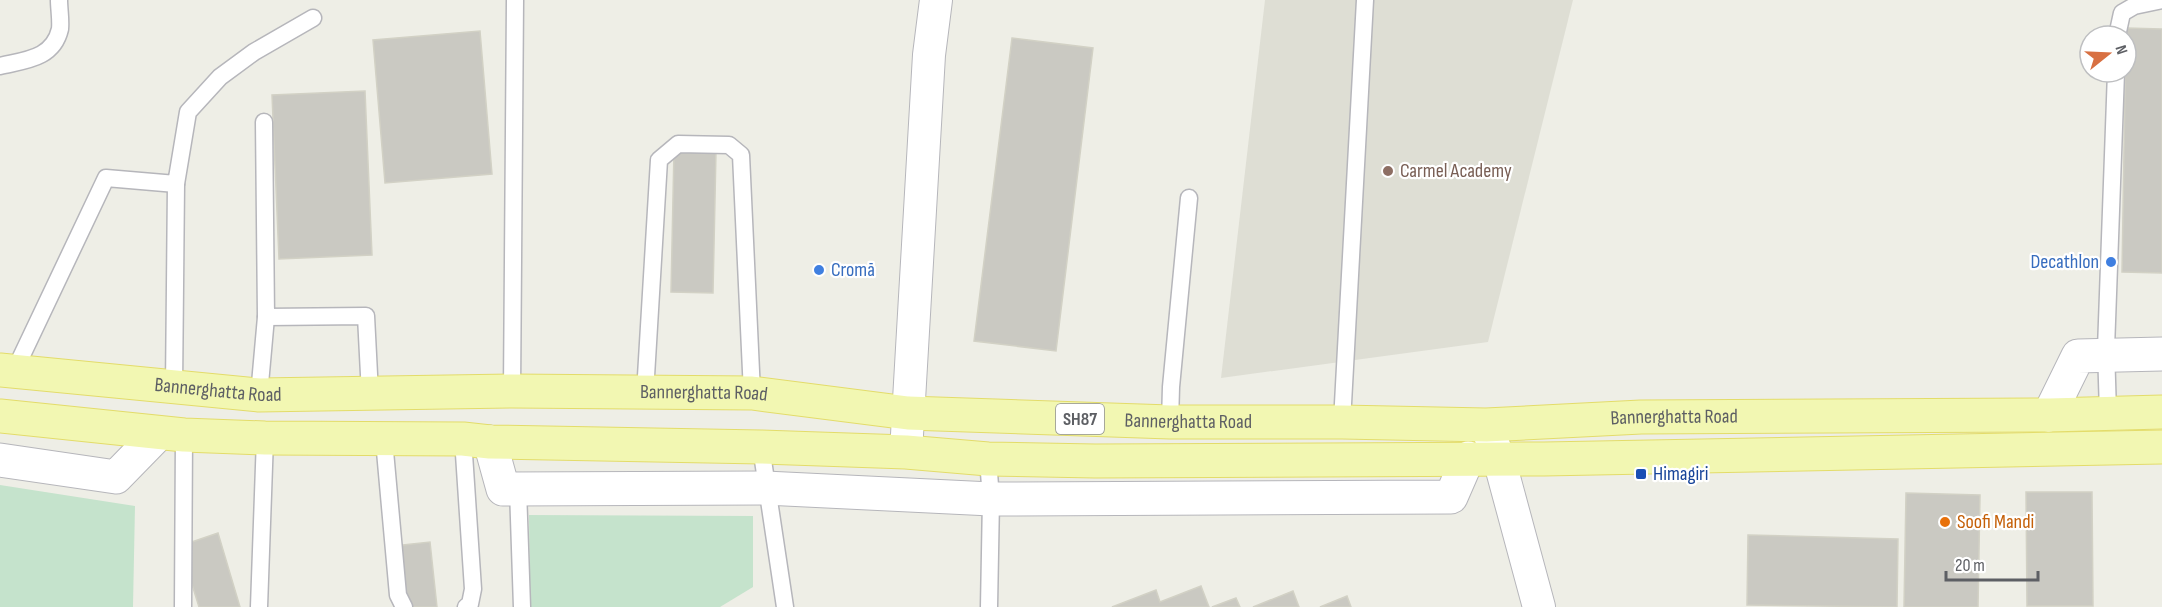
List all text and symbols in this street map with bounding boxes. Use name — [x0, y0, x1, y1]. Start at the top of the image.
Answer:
north arrow — [2078, 24, 2138, 84]
text: N — [2110, 43, 2131, 57]
place label: Carmel Academy — [1400, 159, 1512, 183]
marker: Carmel Academy — [1381, 164, 1395, 178]
place label: Decathlon — [2030, 250, 2099, 274]
marker: Decathlon — [2104, 255, 2118, 269]
place label: Cromā — [831, 258, 875, 282]
marker: Cromā — [812, 263, 826, 277]
street label: Bannerghatta Road — [153, 373, 282, 407]
street label: Bannerghatta Road — [640, 380, 769, 407]
road number: SH87 — [1056, 404, 1104, 434]
street label: Bannerghatta Road — [1610, 405, 1738, 431]
street label: Bannerghatta Road — [1124, 408, 1252, 434]
place label: Himagiri — [1653, 462, 1709, 486]
marker: Himagiri — [1634, 467, 1648, 481]
place label: Soofi Mandi — [1957, 510, 2034, 534]
marker: Soofi Mandi — [1938, 515, 1952, 529]
scale bar — [1946, 544, 2038, 582]
text: 20 m — [1955, 555, 1985, 576]

